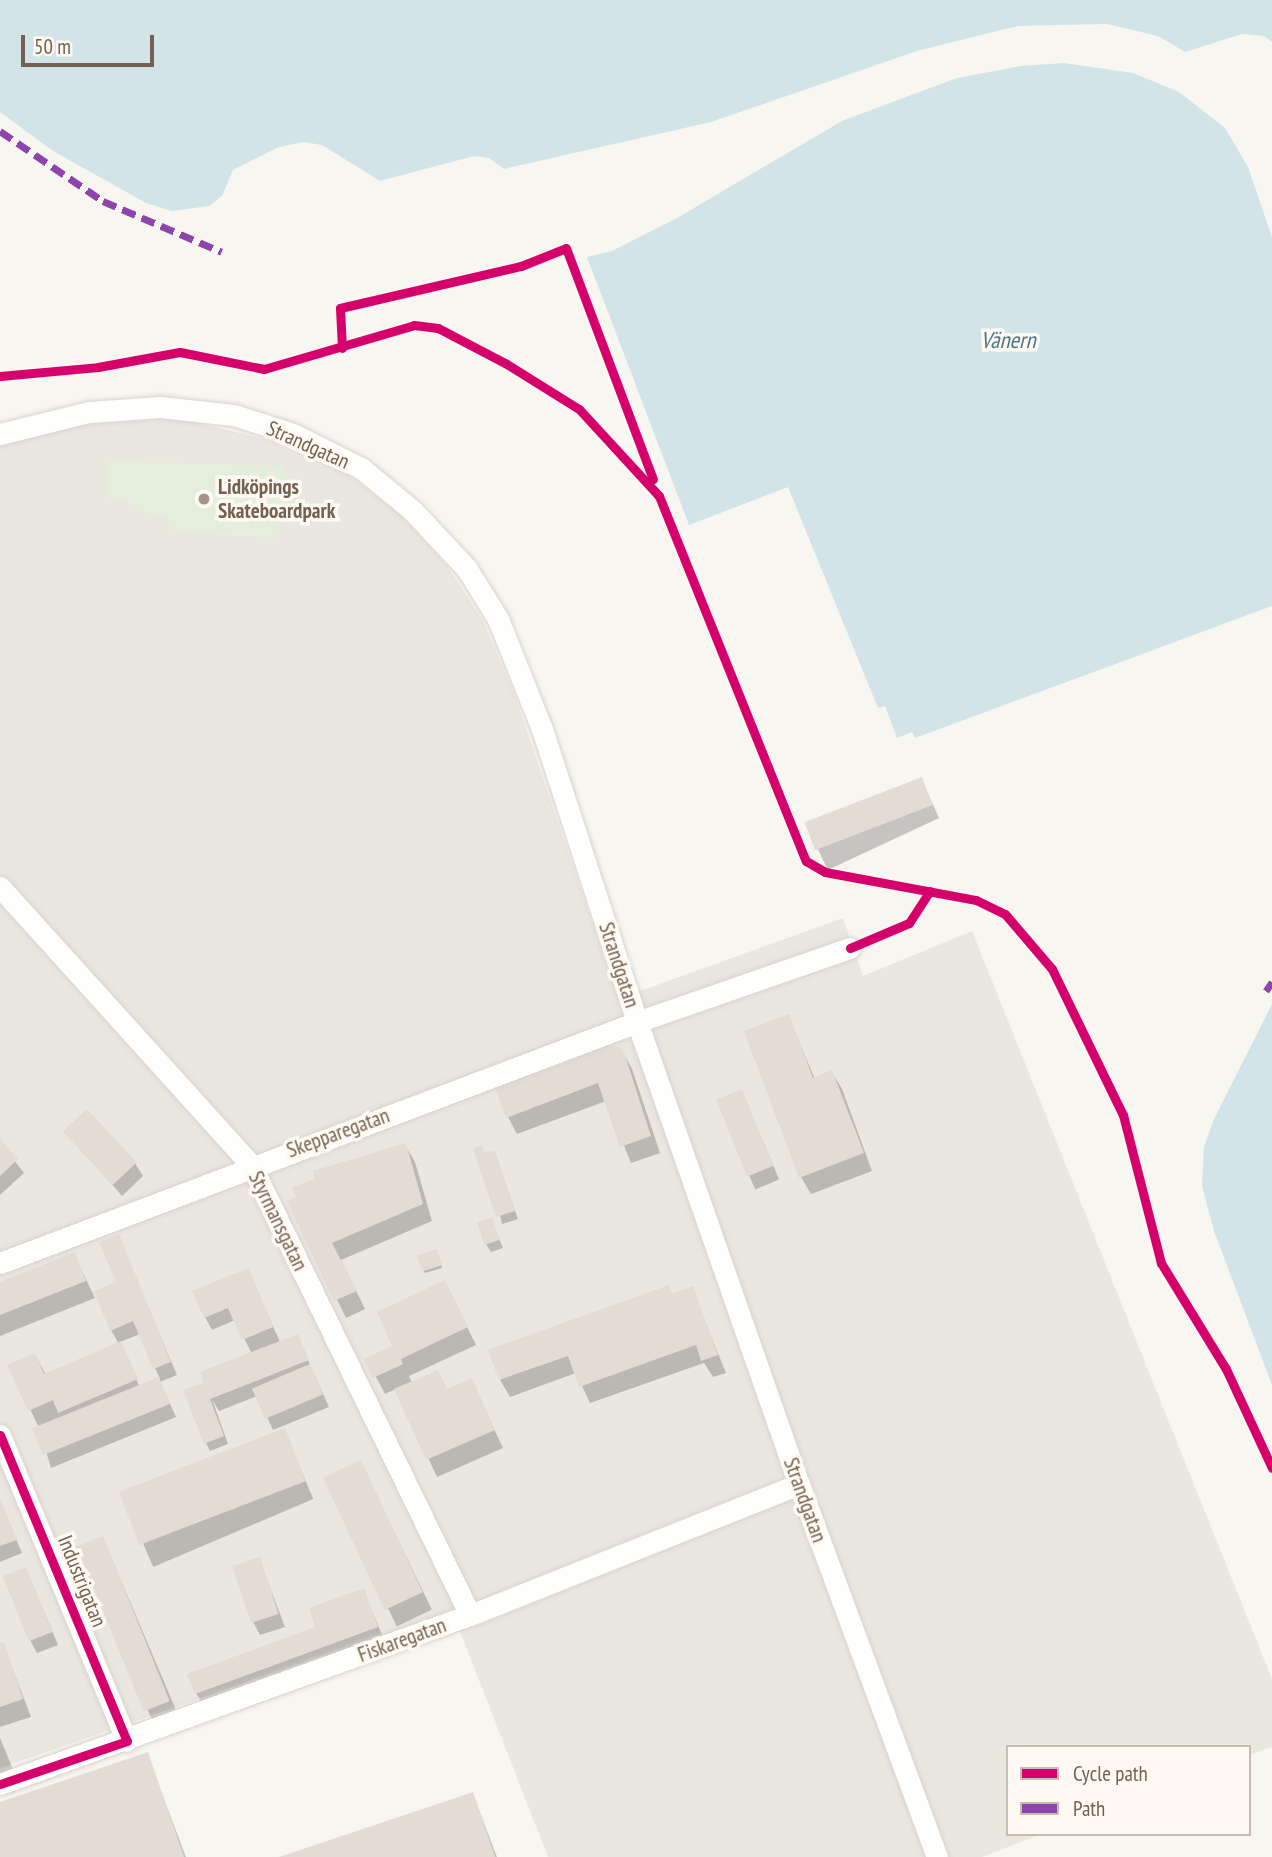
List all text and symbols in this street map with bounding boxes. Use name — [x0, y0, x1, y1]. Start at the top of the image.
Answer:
scale bar — [24, 21, 158, 65]
text: 50 m — [34, 33, 71, 60]
water label: Vänern — [980, 326, 1036, 354]
street label: Strandgatan — [263, 416, 353, 474]
place label: Lidköpings Skateboardpark — [218, 474, 335, 524]
marker: Lidköpings Skateboardpark — [196, 491, 212, 507]
street label: Strandgatan — [593, 919, 645, 1011]
street label: Skepparegatan — [283, 1103, 393, 1163]
street label: Styrmansgatan — [243, 1167, 313, 1275]
street label: Strandgatan — [778, 1454, 832, 1546]
street label: Industrigatan — [52, 1532, 112, 1630]
street label: Fiskaregatan — [354, 1612, 450, 1668]
legend — [1006, 1745, 1251, 1836]
text: Cycle path — [1073, 1760, 1148, 1787]
text: Path — [1073, 1795, 1105, 1822]

